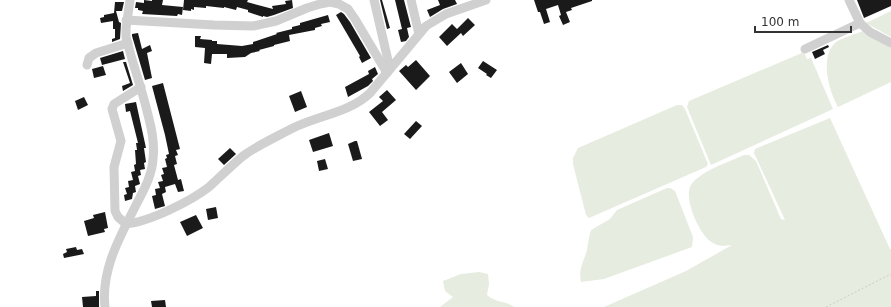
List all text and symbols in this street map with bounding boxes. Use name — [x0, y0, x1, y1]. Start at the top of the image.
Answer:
scale bar — [755, 8, 851, 34]
text: 100 m — [761, 15, 799, 29]

